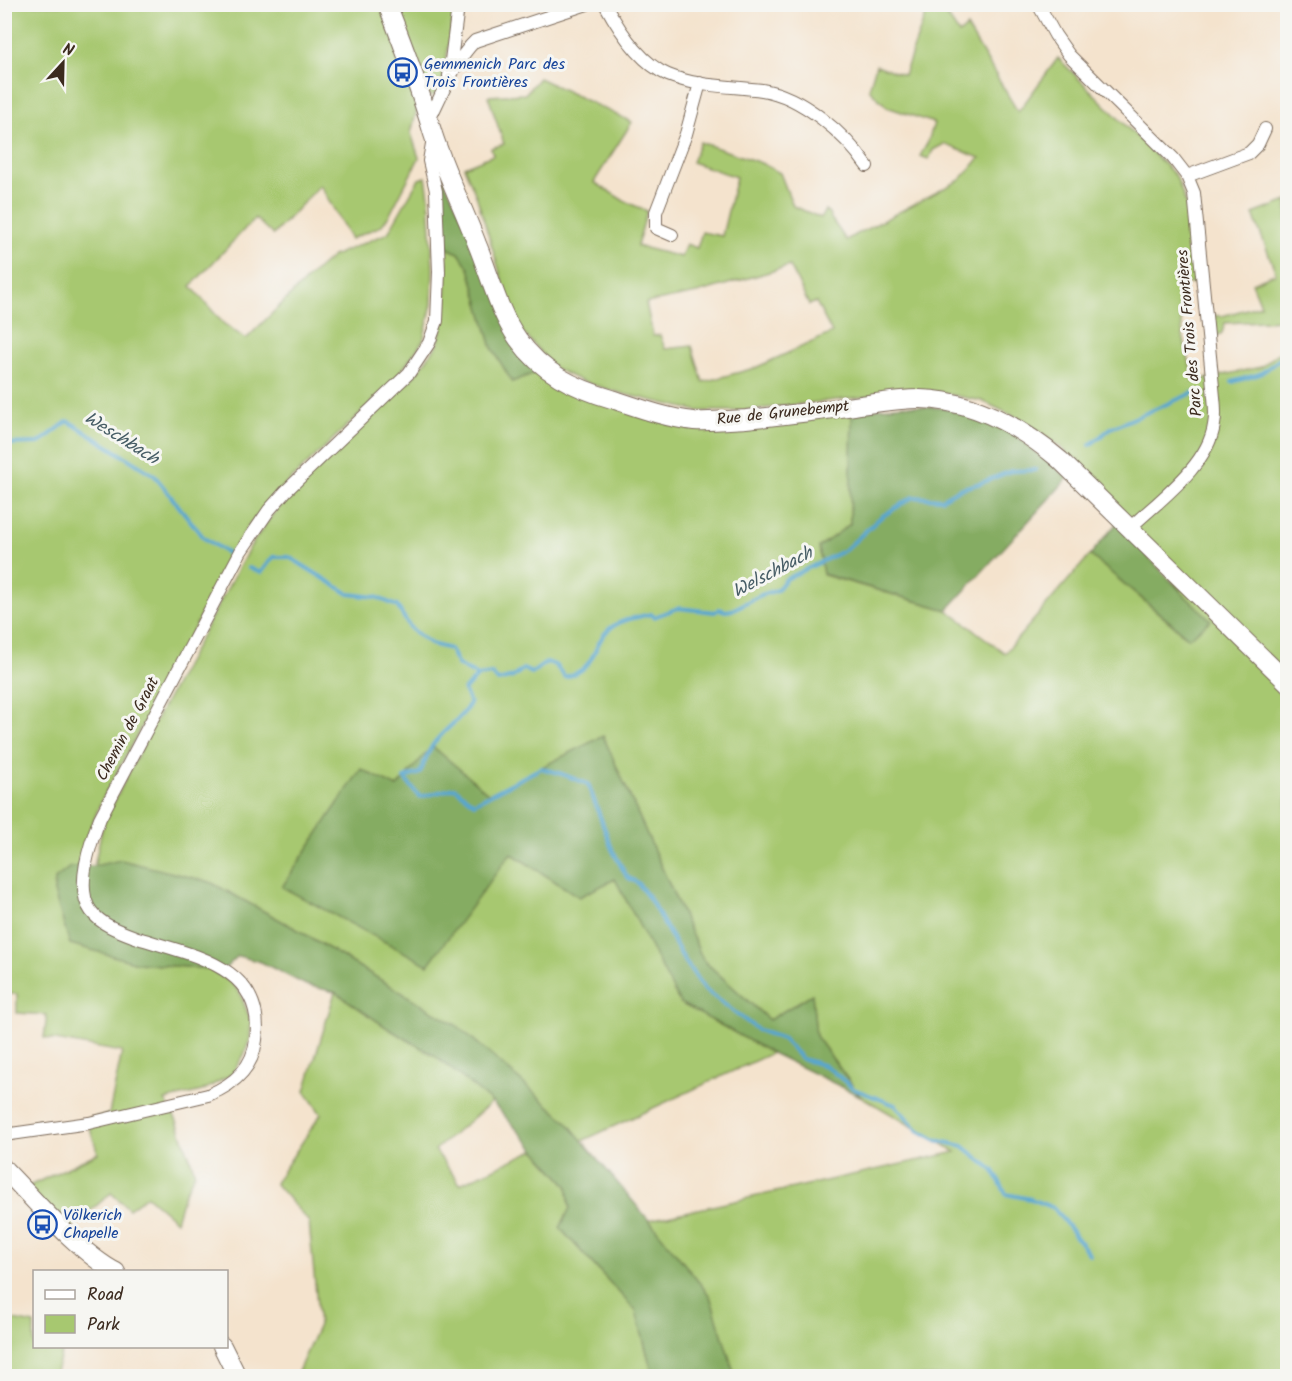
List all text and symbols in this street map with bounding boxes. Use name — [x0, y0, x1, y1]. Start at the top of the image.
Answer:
north arrow — [33, 33, 93, 93]
text: N — [59, 37, 77, 64]
place label: Gemmenich Parc des Trois Frontières — [424, 52, 565, 95]
bus stop icon: Gemmenich Parc des Trois Frontières — [387, 57, 419, 89]
street label: Parc des Trois Frontières — [1170, 248, 1210, 417]
street label: Rue de Grunebempt — [716, 394, 851, 432]
water label: Weschbach — [78, 405, 165, 474]
water label: Welschbach — [728, 539, 820, 606]
street label: Chemin de Graat — [90, 672, 166, 786]
place label: Völkerich Chapelle — [63, 1203, 122, 1246]
bus stop icon: Völkerich Chapelle — [26, 1208, 58, 1240]
legend — [33, 1270, 228, 1348]
text: Road — [87, 1281, 124, 1310]
text: Park — [87, 1311, 120, 1340]

